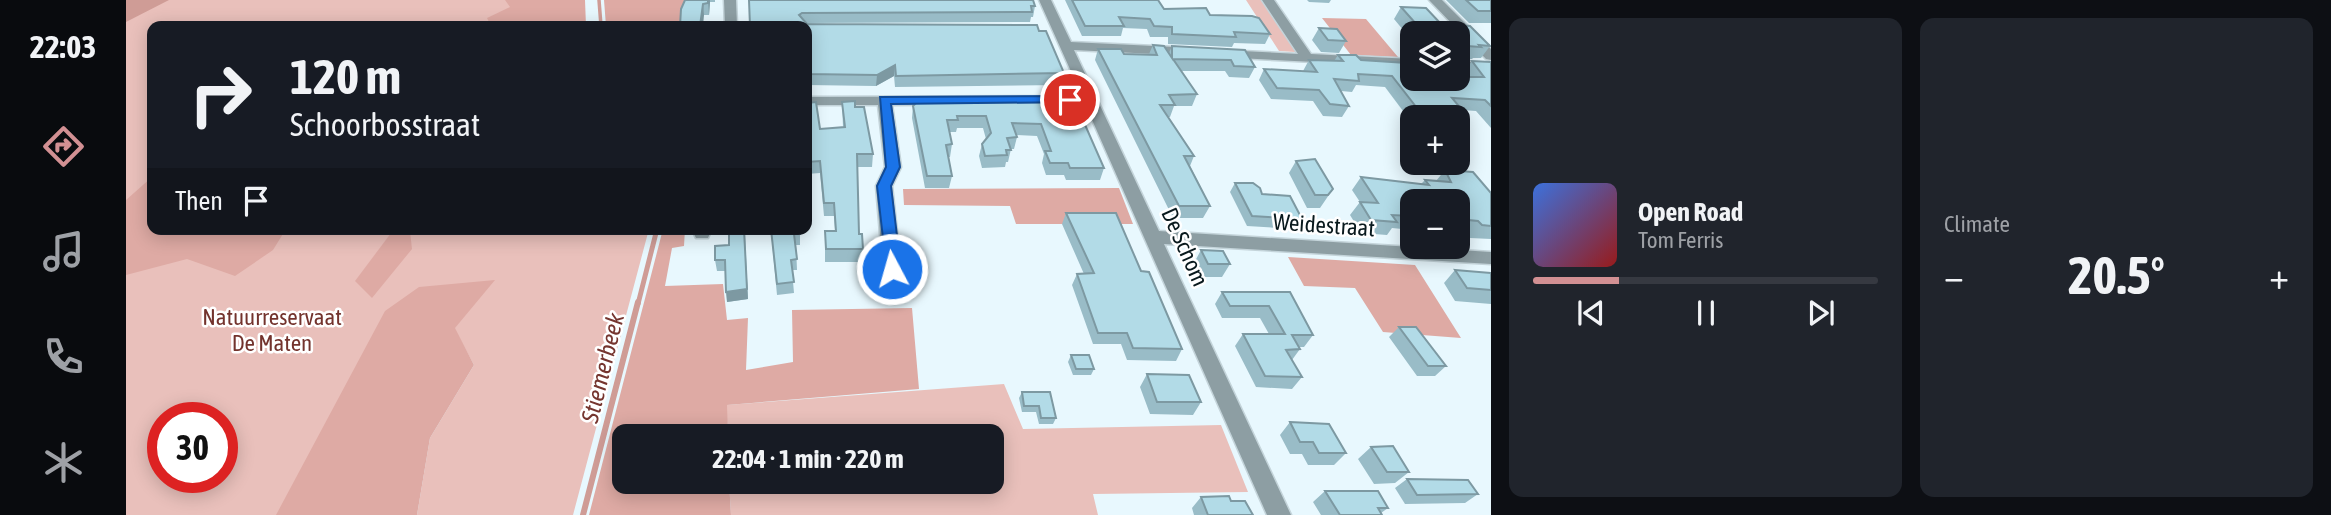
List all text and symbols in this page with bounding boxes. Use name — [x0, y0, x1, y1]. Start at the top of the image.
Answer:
map controls — [1400, 21, 1470, 259]
button: layers — [1400, 21, 1470, 91]
text: 22:03 — [30, 28, 96, 65]
text: 120 m — [290, 48, 401, 104]
icon: right — [175, 49, 266, 140]
pin — [1040, 70, 1100, 130]
icon: arrive — [1051, 81, 1089, 119]
button: + — [1400, 105, 1470, 175]
text: Schoorbosstraat — [290, 106, 480, 143]
icon: directions — [39, 122, 88, 171]
icon: arrive — [237, 182, 275, 220]
text: Then — [175, 186, 223, 216]
button: − — [1400, 189, 1470, 259]
text: Open Road — [1638, 197, 1743, 227]
street label: De Schom — [1156, 204, 1214, 290]
street label: Weidestraat — [1272, 208, 1376, 242]
text: Climate — [1944, 211, 2010, 237]
icon: music — [39, 227, 88, 276]
text: Tom Ferris — [1638, 227, 1723, 253]
position arrow — [855, 232, 929, 306]
text: 20.5° — [2068, 245, 2165, 305]
text: − — [1944, 254, 1964, 297]
text: + — [2269, 254, 2289, 297]
icon: previous — [1572, 294, 1610, 332]
icon: pause — [1687, 294, 1725, 332]
icon: next — [1802, 294, 1840, 332]
park label: Natuurreservaat De Maten — [202, 304, 342, 356]
water label: Stiemerbeek — [576, 310, 629, 426]
icon: phone — [39, 332, 88, 381]
speed limit sign: 30 — [147, 402, 238, 493]
icon: climate — [39, 438, 88, 487]
text: 22:04 · 1 min · 220 m — [712, 444, 904, 474]

